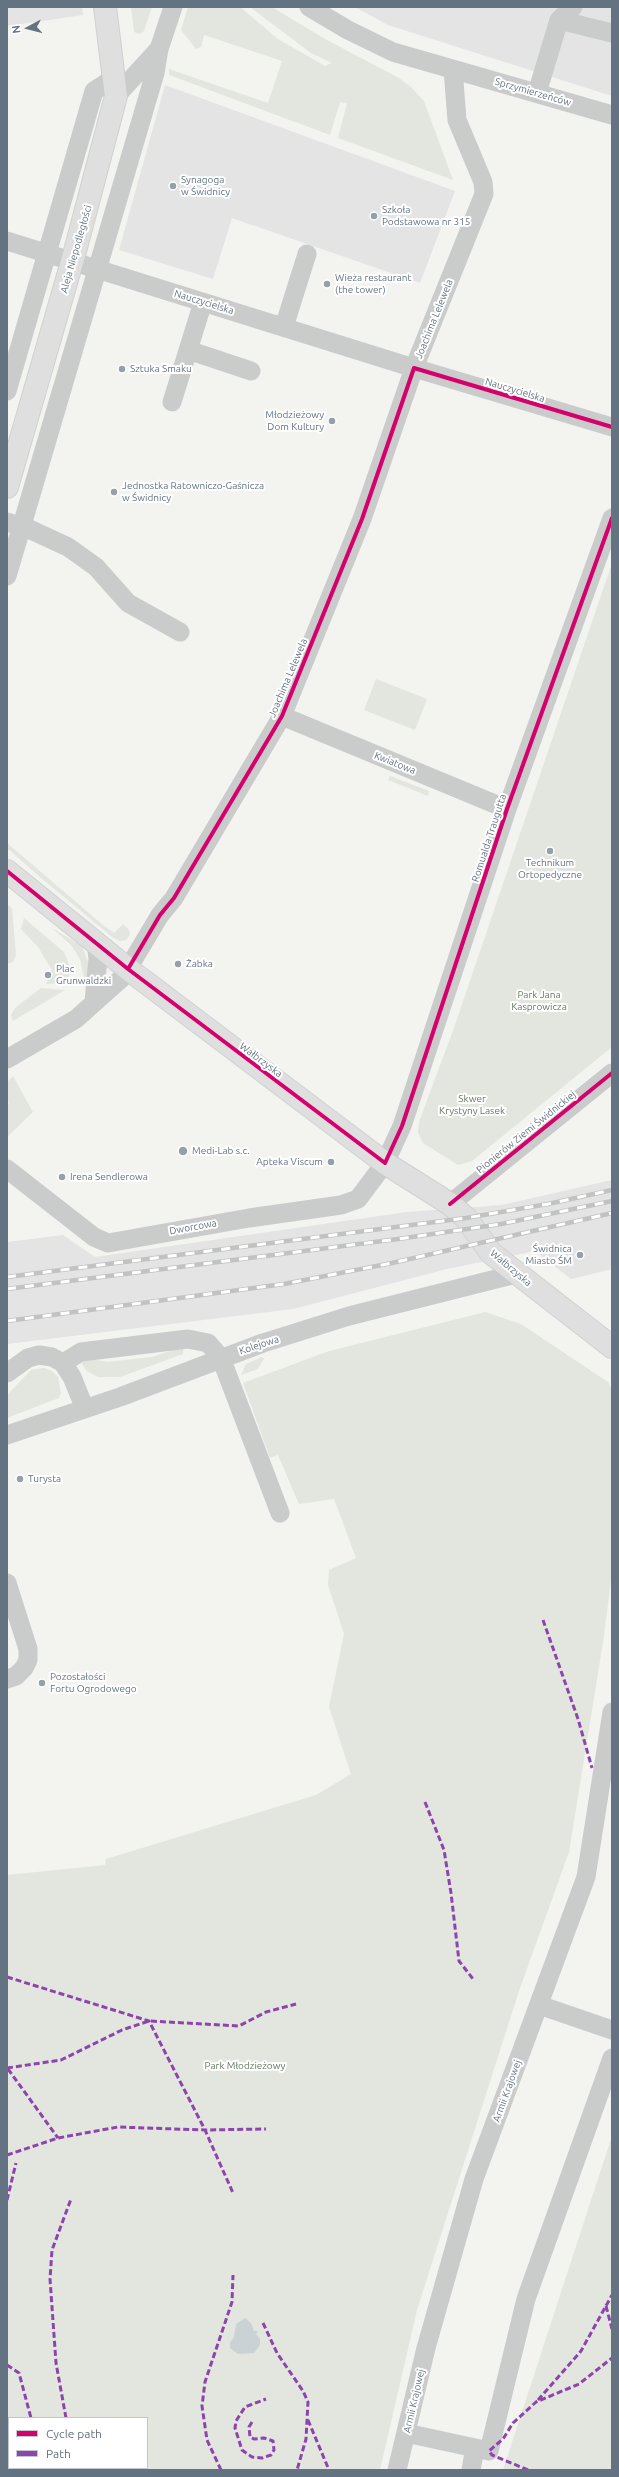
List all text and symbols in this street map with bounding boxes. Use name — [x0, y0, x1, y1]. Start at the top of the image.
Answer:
north arrow — [8, 8, 48, 48]
text: N — [10, 25, 23, 34]
street label: Sprzymierzeńców — [494, 75, 572, 109]
place label: Synagoga w Świdnicy — [181, 174, 230, 198]
marker: Synagoga w Świdnicy — [168, 181, 178, 191]
street label: Aleja Niepodległości — [58, 204, 94, 294]
place label: Szkoła Podstawowa nr 315 — [382, 204, 470, 228]
marker: Szkoła Podstawowa nr 315 — [369, 211, 379, 221]
place label: Wieża restaurant (the tower) — [335, 272, 411, 296]
street label: Joachima Lelewela — [413, 278, 455, 360]
marker: Wieża restaurant (the tower) — [322, 279, 332, 289]
street label: Nauczycielska — [173, 287, 235, 317]
place label: Sztuka Smaku — [130, 363, 192, 375]
marker: Sztuka Smaku — [117, 364, 127, 374]
street label: Nauczycielska — [484, 375, 546, 405]
place label: Młodzieżowy Dom Kultury — [265, 409, 324, 432]
marker: Młodzieżowy Dom Kultury — [327, 416, 337, 426]
place label: Jednostka Ratowniczo-Gaśnicza w Świdnicy — [122, 480, 264, 504]
marker: Jednostka Ratowniczo-Gaśnicza w Świdnicy — [109, 487, 119, 497]
street label: Joachima Lelewela — [266, 637, 310, 719]
street label: Kwiatowa — [373, 749, 417, 777]
street label: Romualda Traugutta — [469, 793, 509, 883]
marker: Technikum Ortopedyczne — [545, 846, 555, 856]
place label: Technikum Ortopedyczne — [518, 857, 582, 880]
place label: Żabka — [186, 958, 213, 970]
marker: Żabka — [173, 959, 183, 969]
place label: Plac Grunwaldzki — [56, 963, 111, 986]
marker: Plac Grunwaldzki — [43, 970, 53, 980]
park label: Park Jana Kasprowicza — [511, 989, 567, 1012]
street label: Wałbrzyska — [237, 1040, 285, 1080]
street label: Pionierów Ziemi Świdnickiej — [474, 1088, 578, 1176]
park label: Skwer Krystyny Lasek — [439, 1093, 505, 1116]
marker: Medi-Lab s.c. — [177, 1145, 189, 1157]
place label: Medi-Lab s.c. — [192, 1145, 250, 1157]
place label: Apteka Viscum — [256, 1156, 323, 1168]
marker: Apteka Viscum — [326, 1157, 336, 1167]
place label: Irena Sendlerowa — [70, 1171, 148, 1183]
marker: Irena Sendlerowa — [57, 1172, 67, 1182]
street label: Dworcowa — [168, 1217, 218, 1237]
place label: Świdnica Miasto ŚM — [525, 1243, 572, 1266]
street label: Wałbrzyska — [488, 1247, 534, 1289]
marker: Świdnica Miasto ŚM — [575, 1250, 585, 1260]
street label: Kolejowa — [238, 1333, 280, 1357]
place label: Turysta — [28, 1473, 61, 1485]
marker: Turysta — [15, 1474, 25, 1484]
place label: Pozostałości Fortu Ogrodowego — [50, 1671, 137, 1694]
marker: Pozostałości Fortu Ogrodowego — [37, 1678, 47, 1688]
street label: Armii Krajowej — [490, 2058, 524, 2124]
park label: Park Młodzieżowy — [205, 2060, 285, 2072]
street label: Armii Krajowej — [401, 2368, 427, 2434]
legend — [8, 2417, 148, 2469]
text: Cycle path — [46, 2427, 102, 2440]
text: Path — [46, 2447, 71, 2460]

